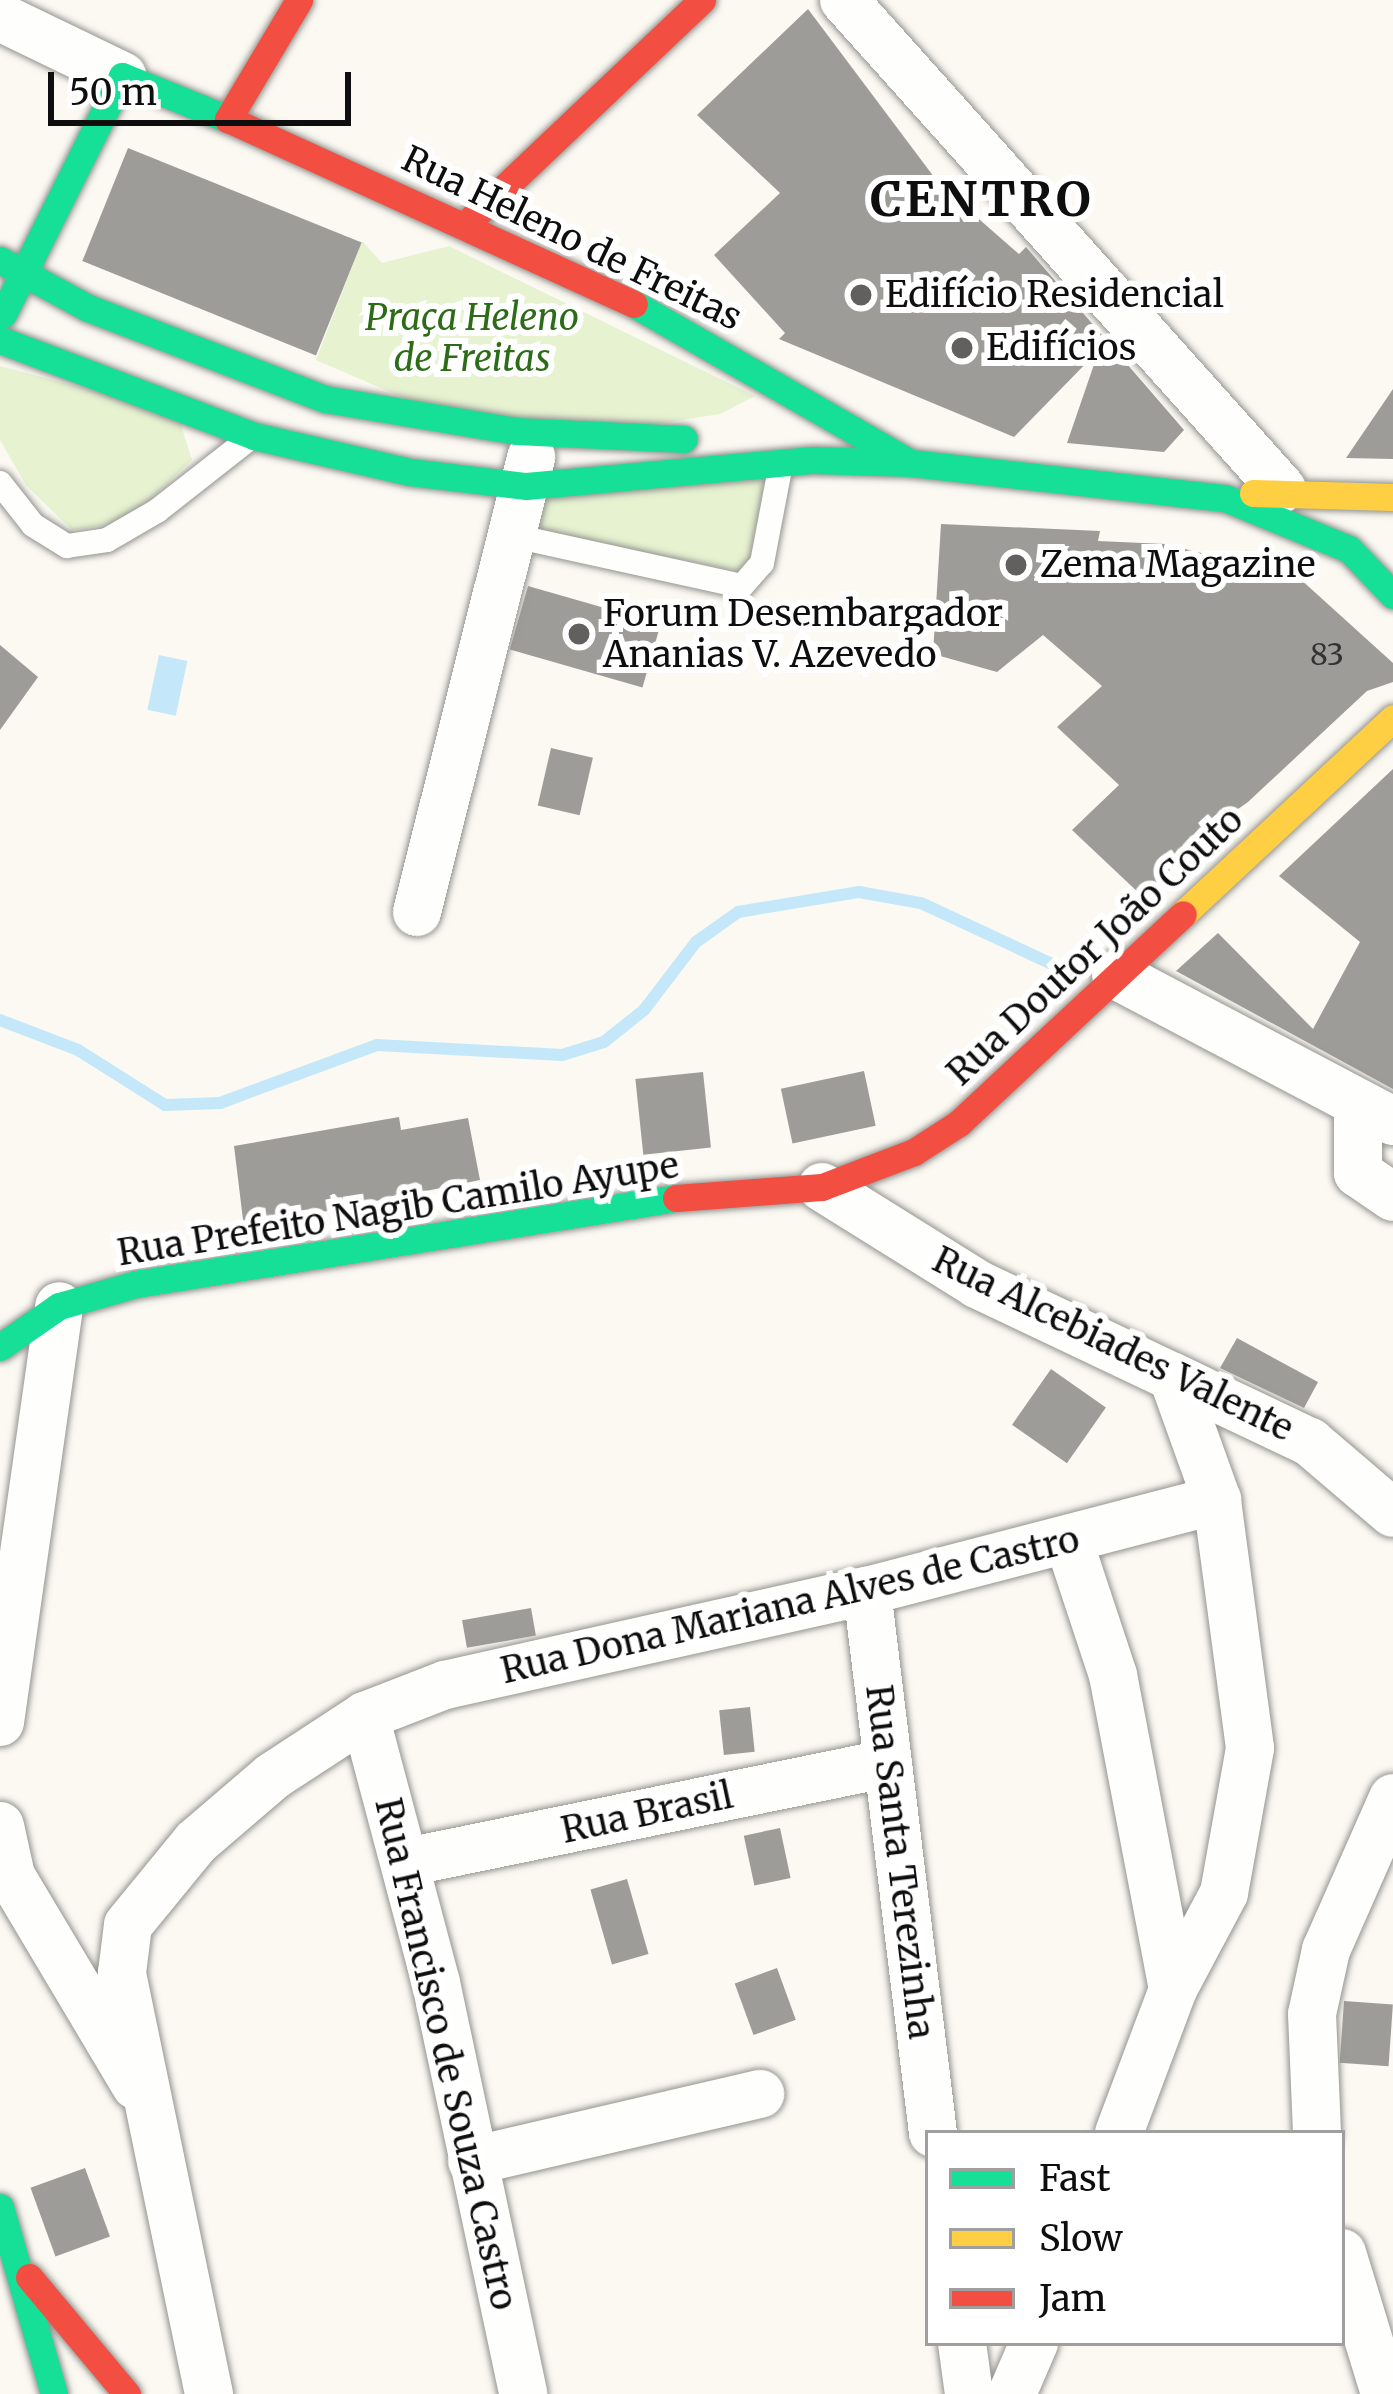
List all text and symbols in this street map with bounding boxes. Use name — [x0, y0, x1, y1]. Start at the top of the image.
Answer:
scale bar — [54, 48, 357, 122]
text: 50 m — [69, 70, 157, 115]
street label: Rua Heleno de Freitas — [395, 137, 749, 339]
district label: CENTRO — [870, 171, 1094, 229]
place label: Edifício Residencial — [885, 273, 1224, 317]
marker: Edifício Residencial — [848, 282, 874, 308]
park label: Praça Heleno de Freitas — [365, 295, 579, 380]
place label: Edifícios — [986, 326, 1136, 370]
marker: Edifícios — [949, 335, 975, 361]
place label: Zema Magazine — [1040, 543, 1315, 587]
marker: Zema Magazine — [1003, 552, 1029, 578]
place label: Forum Desembargador Ananias V. Azevedo — [603, 591, 1003, 676]
marker: Forum Desembargador Ananias V. Azevedo — [566, 621, 592, 647]
house number: 83 — [1310, 636, 1344, 672]
street label: Rua Doutor João Couto — [938, 798, 1252, 1094]
street label: Rua Prefeito Nagib Camilo Ayupe — [114, 1143, 682, 1275]
street label: Rua Alcebiades Valente — [926, 1238, 1300, 1450]
street label: Rua Dona Mariana Alves de Castro — [497, 1517, 1083, 1693]
street label: Rua Santa Terezinha — [857, 1682, 943, 2042]
street label: Rua Brasil — [557, 1774, 737, 1852]
street label: Rua Francisco de Souza Castro — [366, 1794, 526, 2314]
legend — [925, 2130, 1345, 2346]
text: Fast — [1039, 2156, 1111, 2201]
text: Slow — [1039, 2216, 1123, 2261]
text: Jam — [1039, 2276, 1106, 2321]

